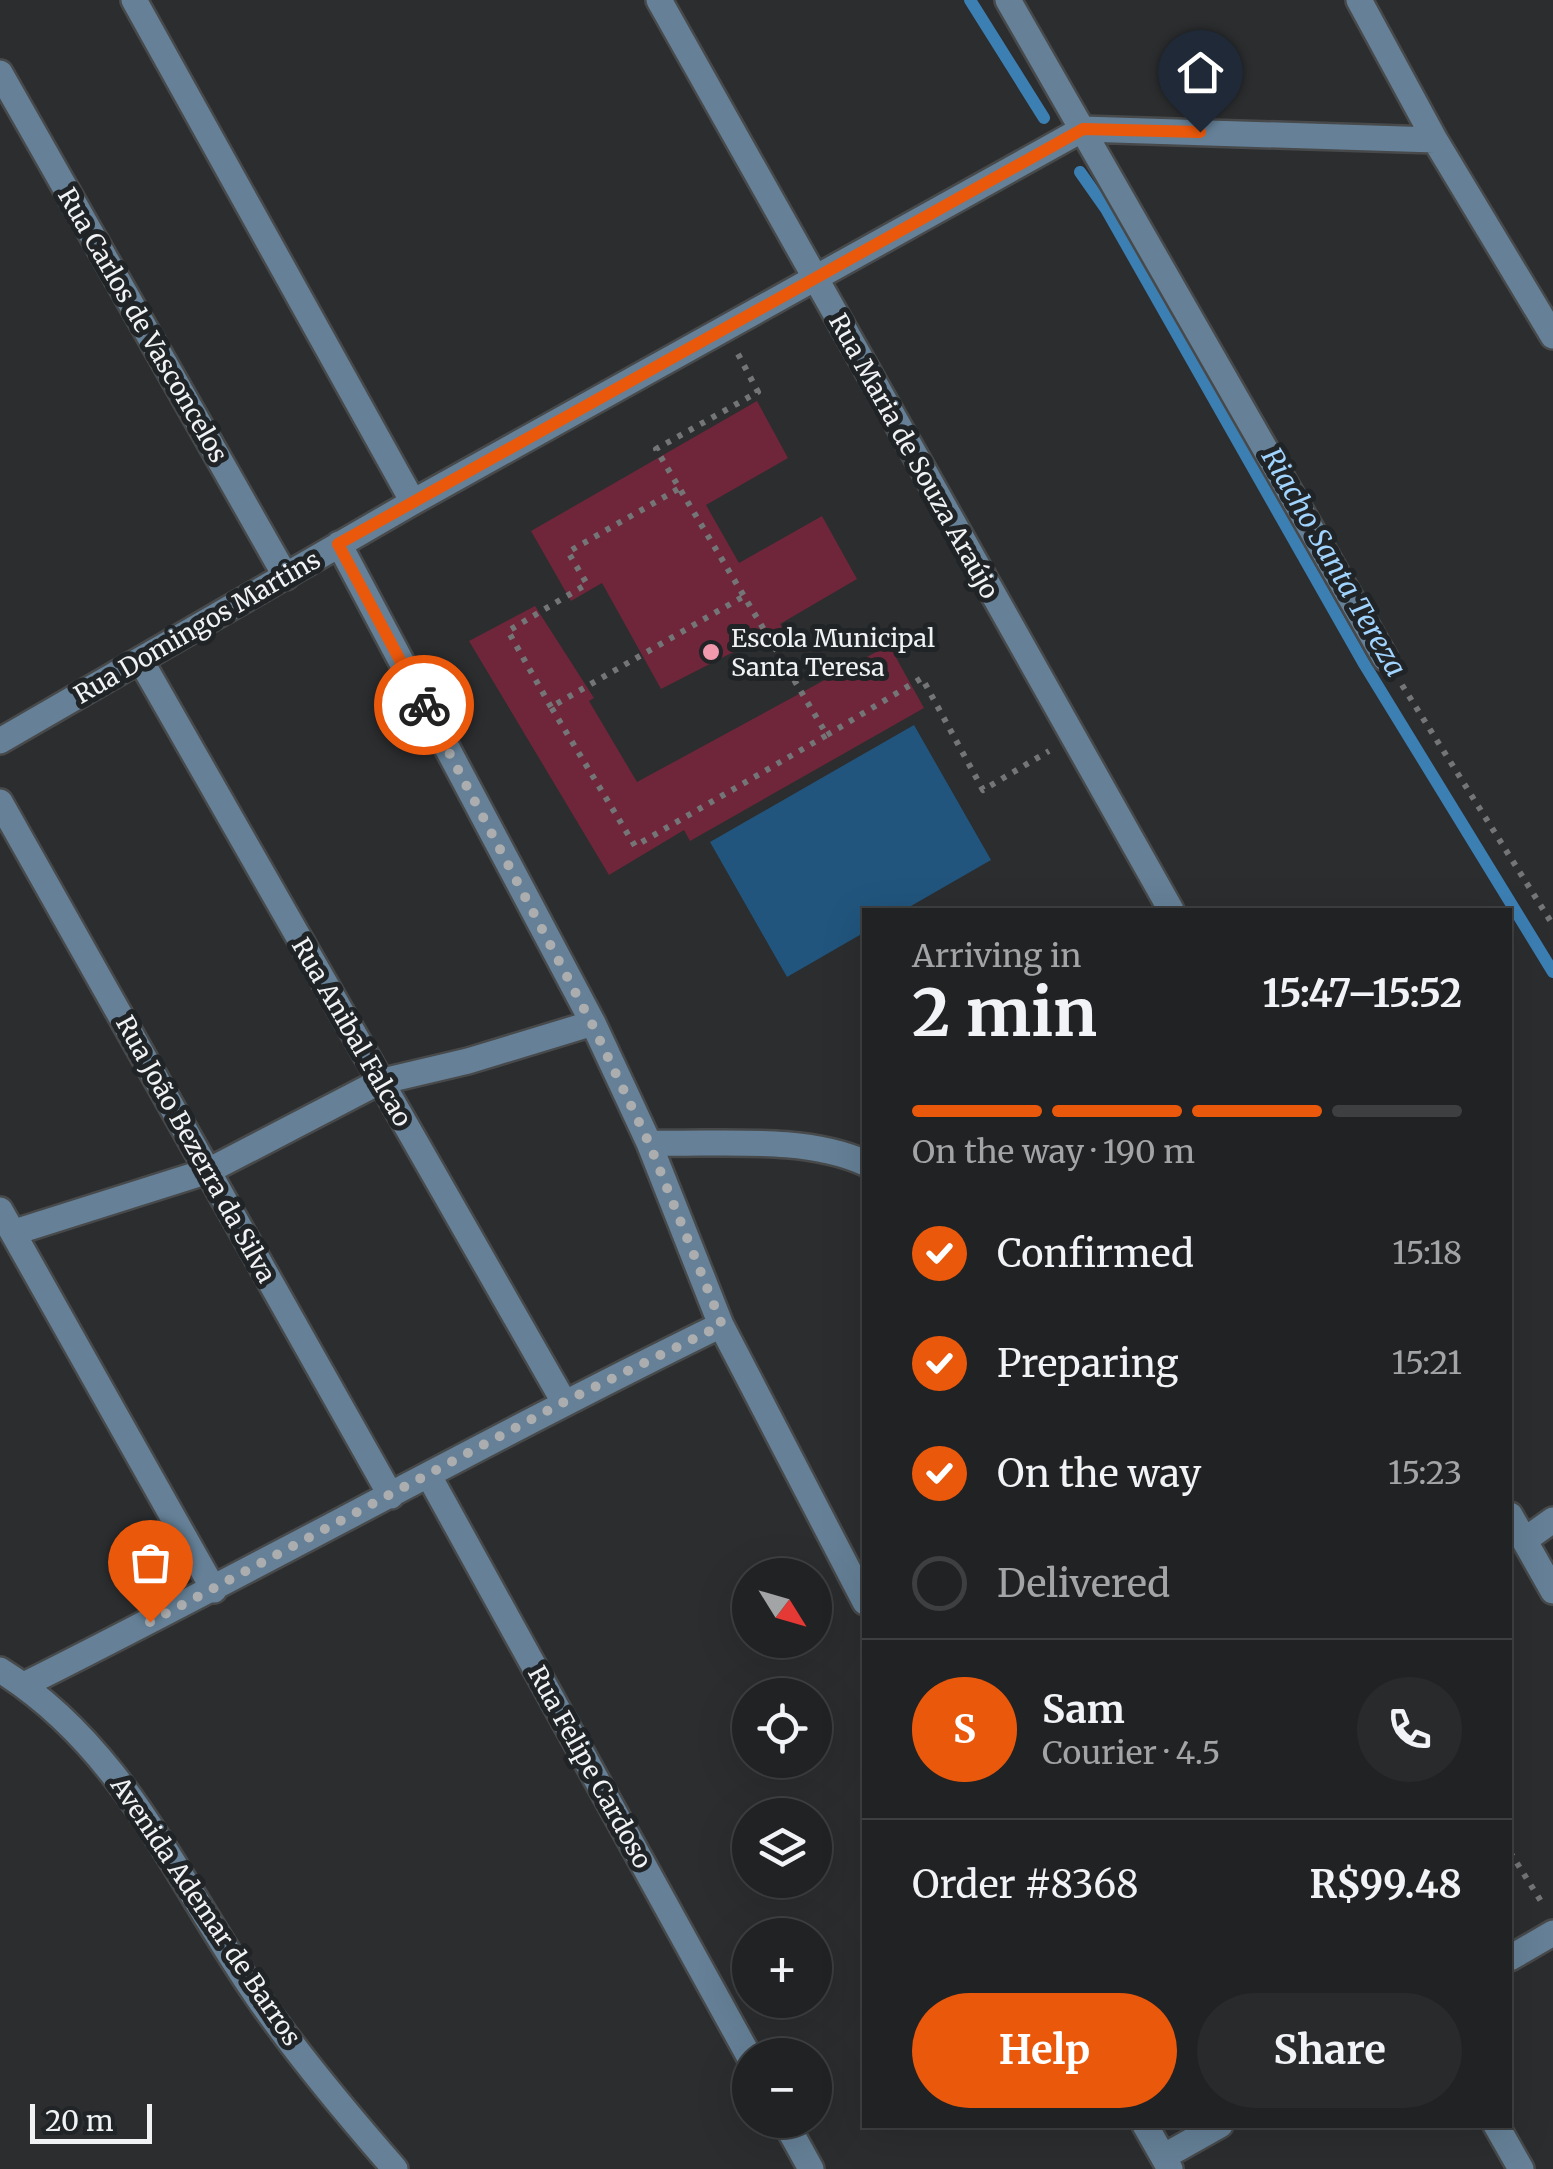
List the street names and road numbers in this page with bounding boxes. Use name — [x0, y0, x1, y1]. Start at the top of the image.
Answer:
street label: Rua Carlos de Vasconcelos — [51, 182, 235, 468]
street label: Rua Maria de Souza Araújo — [822, 308, 1006, 604]
street label: Rua Domingos Martins — [68, 543, 326, 711]
street label: Rua Anibal Falcao — [285, 932, 419, 1132]
street label: Rua João Bezerra da Silva — [109, 1010, 283, 1288]
street label: Rua Felipe Cardoso — [521, 1660, 659, 1874]
street label: Avenida Ademar de Barros — [103, 1770, 308, 2051]

